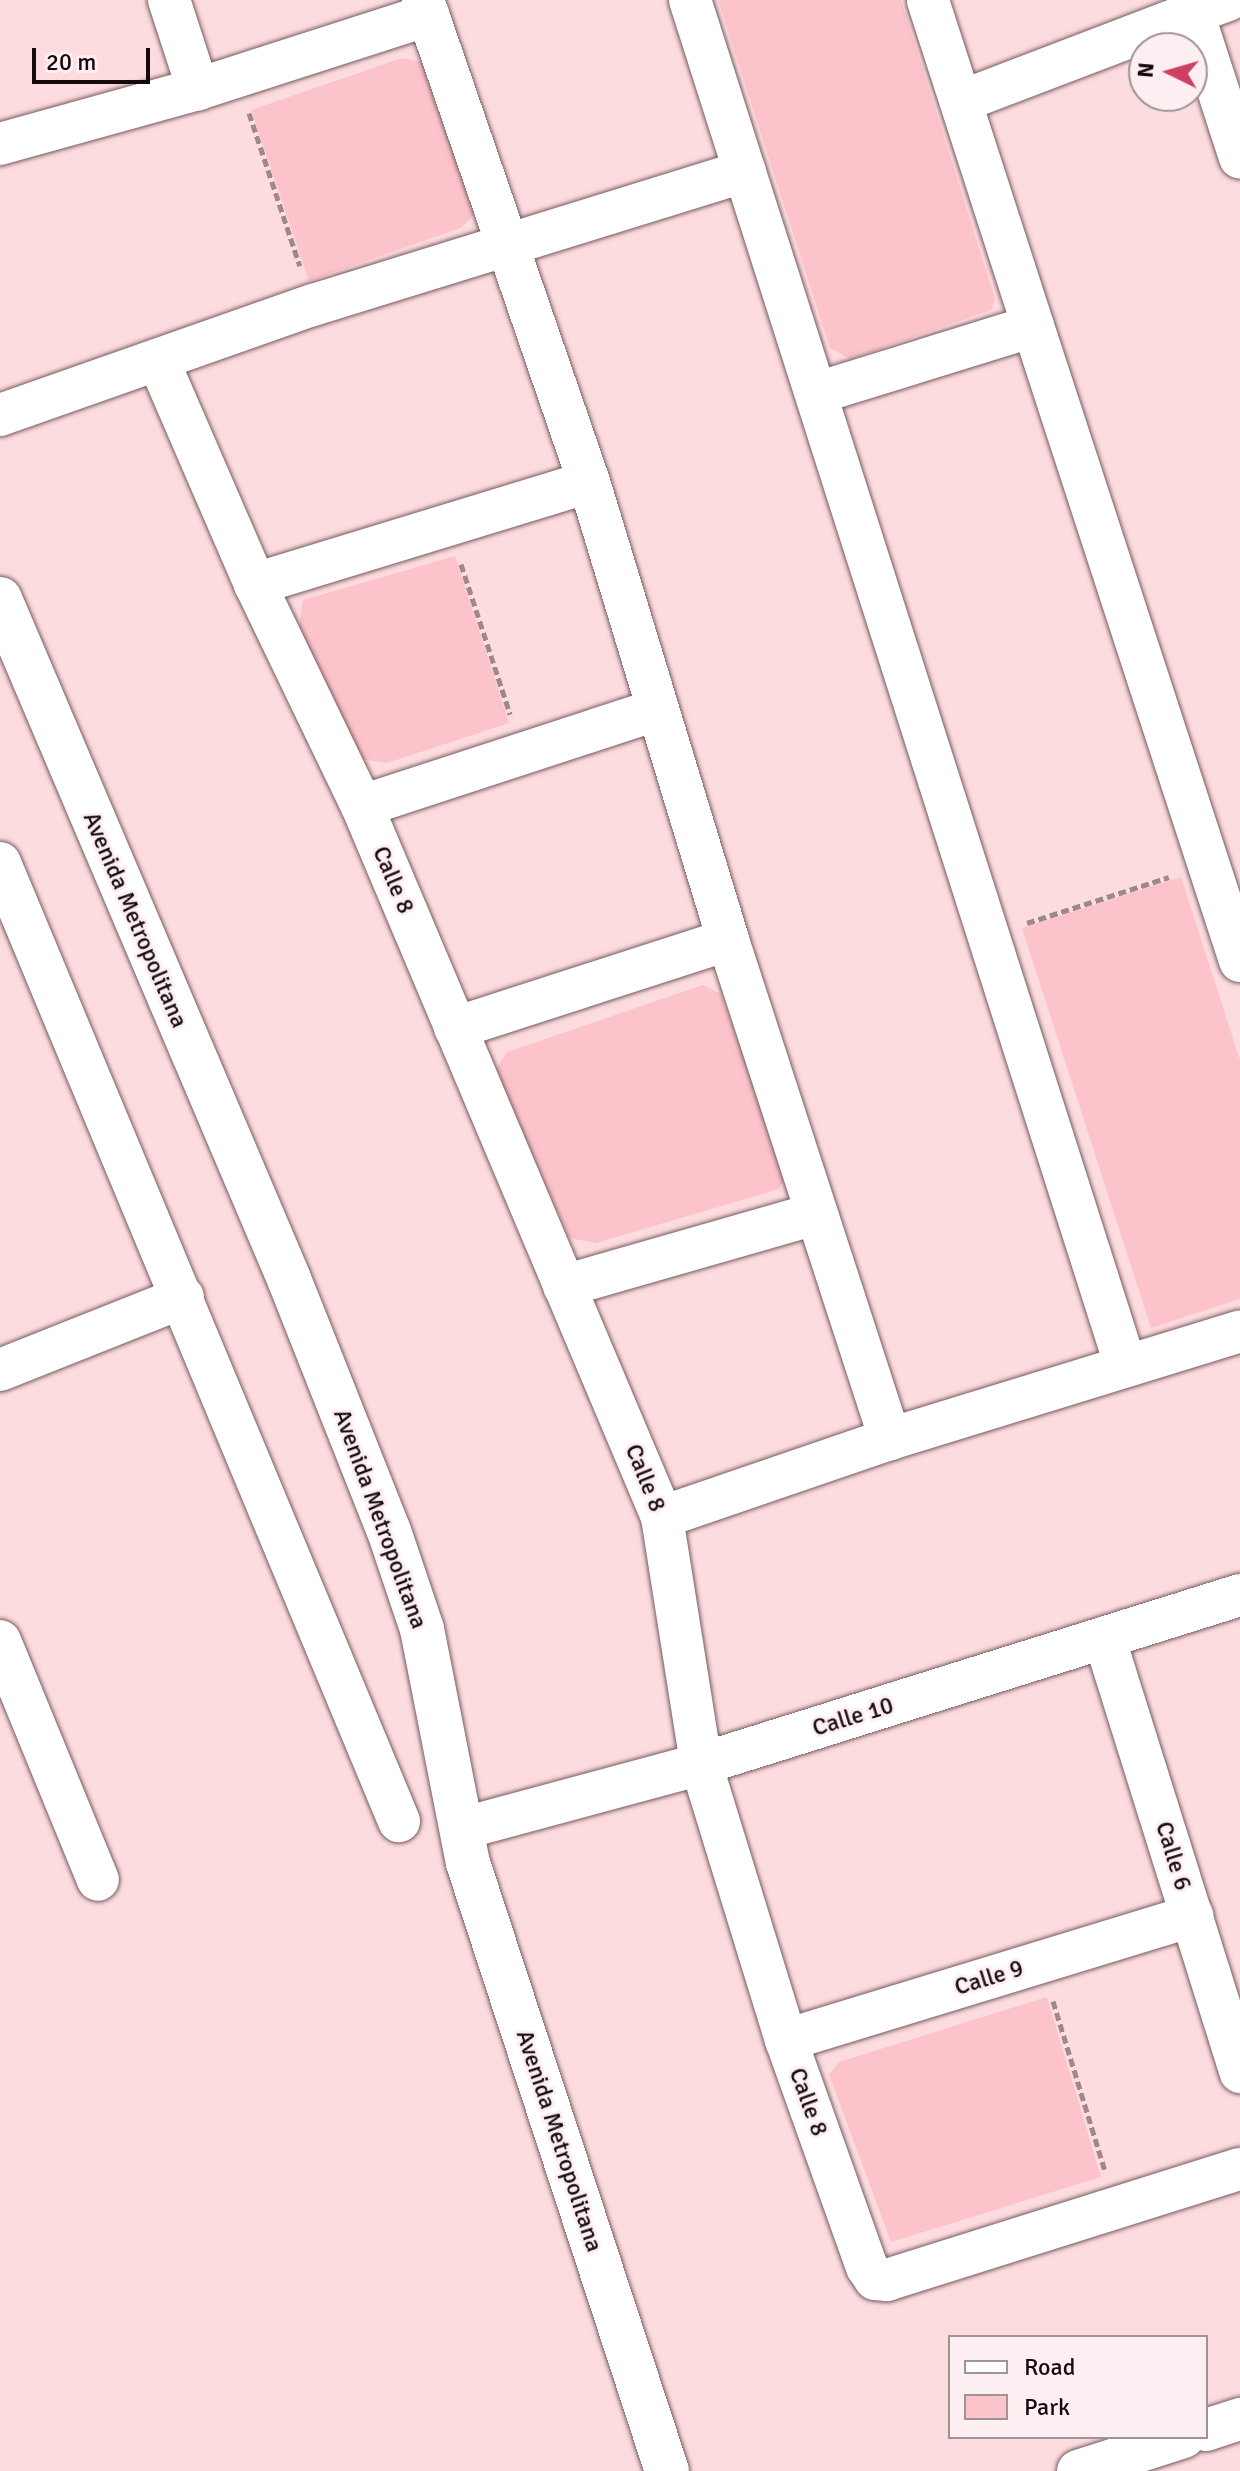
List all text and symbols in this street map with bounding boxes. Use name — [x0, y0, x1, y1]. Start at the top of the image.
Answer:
scale bar — [36, 32, 154, 82]
north arrow — [1128, 32, 1208, 112]
text: 20 m — [46, 47, 96, 77]
text: N — [1131, 61, 1160, 79]
street label: Avenida Metropolitana — [76, 808, 194, 1032]
street label: Calle 8 — [366, 842, 420, 918]
street label: Avenida Metropolitana — [327, 1405, 433, 1633]
street label: Calle 8 — [618, 1440, 672, 1516]
street label: Calle 10 — [809, 1691, 897, 1743]
street label: Calle 6 — [1149, 1818, 1197, 1894]
street label: Calle 9 — [951, 1954, 1027, 2002]
street label: Avenida Metropolitana — [510, 2026, 608, 2256]
street label: Calle 8 — [782, 2064, 834, 2140]
legend — [948, 2335, 1208, 2439]
text: Road — [1024, 2352, 1075, 2382]
text: Park — [1024, 2392, 1070, 2422]

